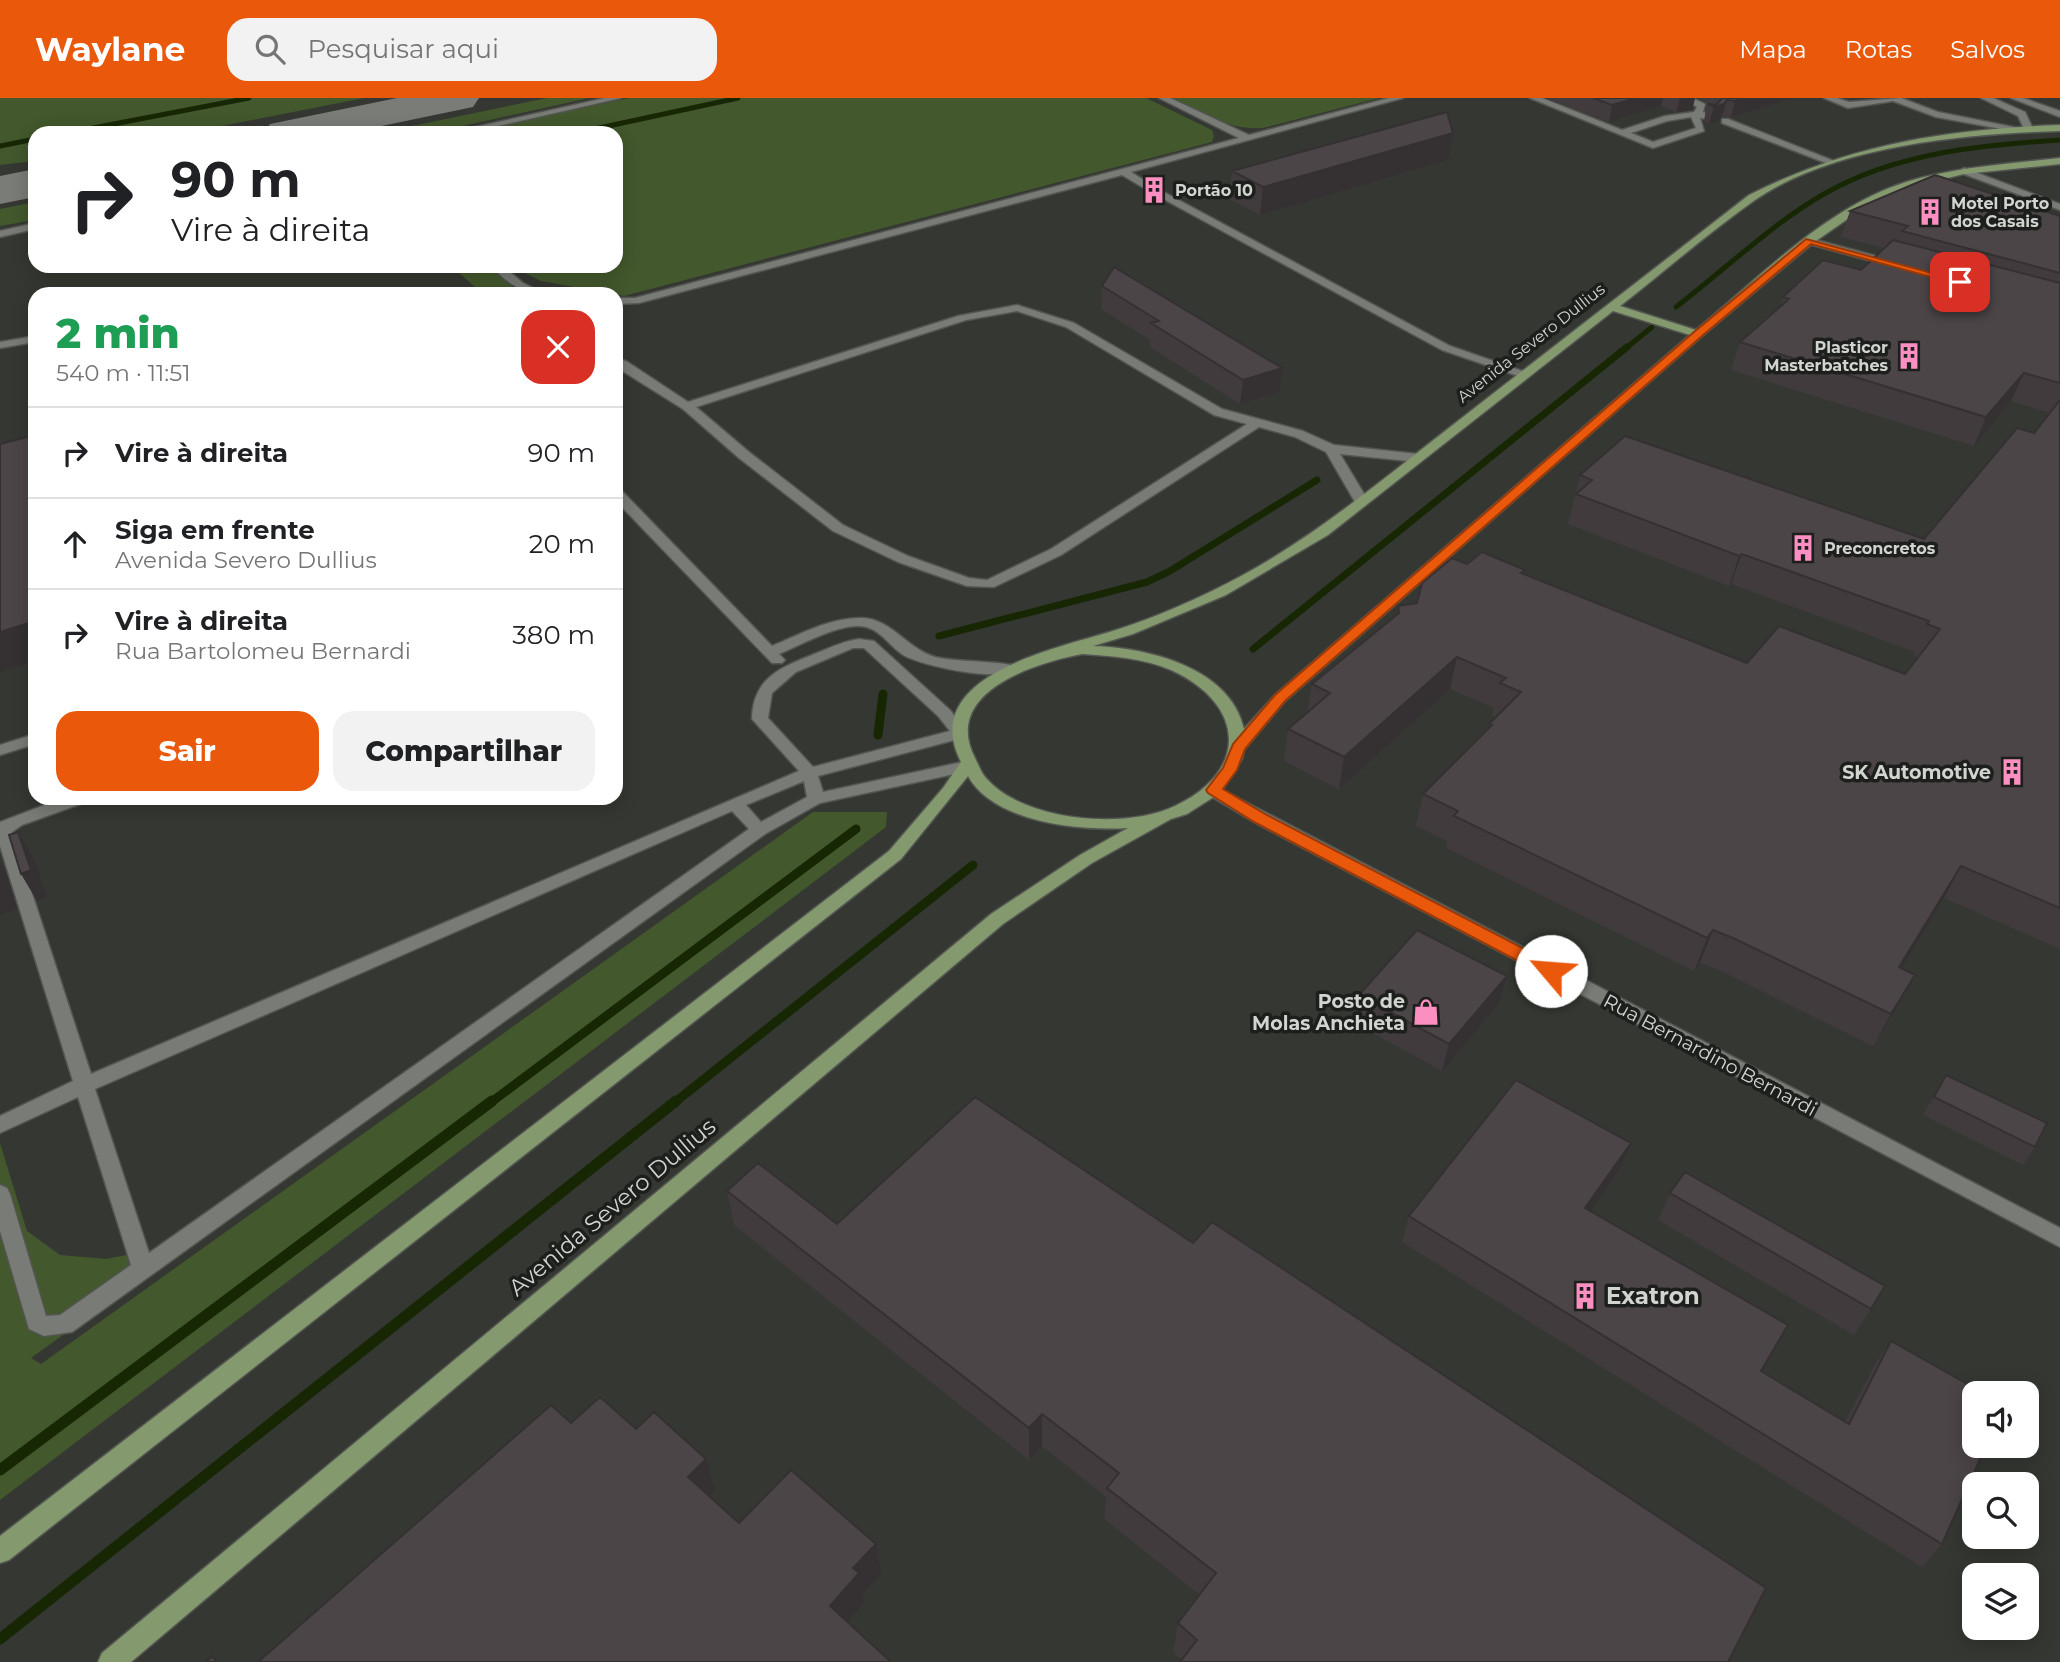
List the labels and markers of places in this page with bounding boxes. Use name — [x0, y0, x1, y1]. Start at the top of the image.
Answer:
building icon: Portão 10 — [1139, 175, 1169, 205]
place label: Portão 10 — [1175, 181, 1253, 200]
place label: Motel Porto dos Casais — [1951, 194, 2049, 231]
building icon: Motel Porto dos Casais — [1915, 197, 1945, 227]
pin — [1930, 252, 1990, 312]
place label: Plasticor Masterbatches — [1764, 338, 1888, 375]
building icon: Plasticor Masterbatches — [1894, 341, 1924, 371]
building icon: Preconcretos — [1788, 533, 1818, 563]
place label: Preconcretos — [1824, 539, 1936, 558]
building icon: SK Automotive — [1997, 757, 2027, 787]
place label: SK Automotive — [1842, 761, 1991, 784]
place label: Posto de Molas Anchieta — [1252, 990, 1405, 1035]
shop icon: Posto de Molas Anchieta — [1411, 997, 1441, 1027]
building icon: Exatron — [1570, 1281, 1600, 1311]
place label: Exatron — [1606, 1282, 1700, 1310]

